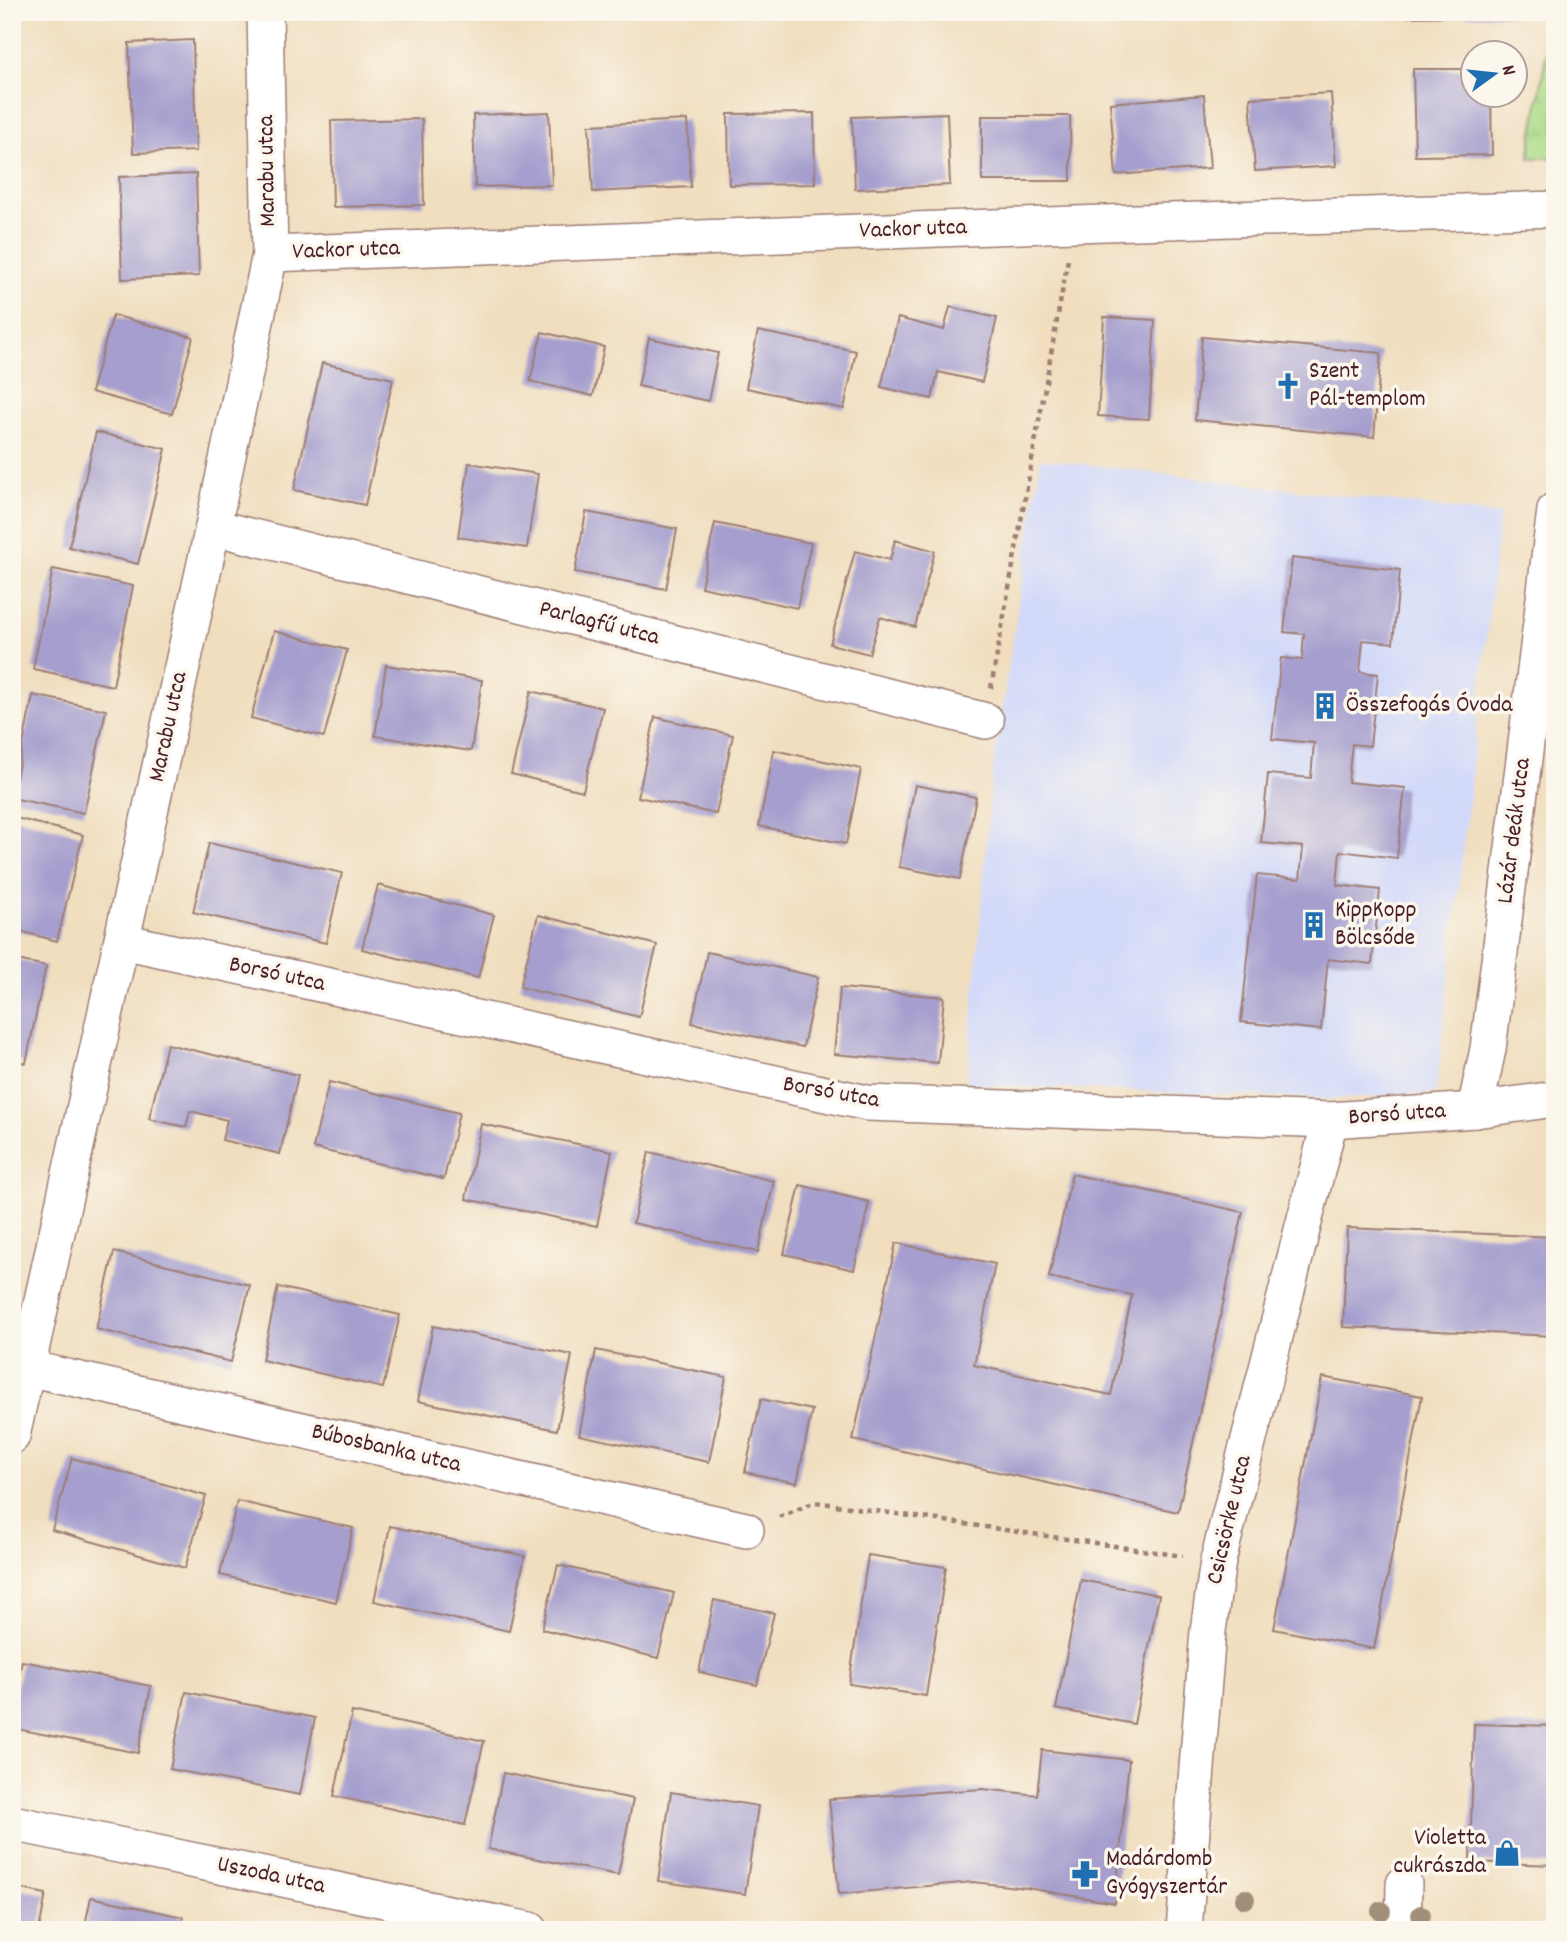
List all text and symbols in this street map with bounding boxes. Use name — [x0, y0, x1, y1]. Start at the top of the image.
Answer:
north arrow — [1458, 38, 1528, 108]
text: N — [1493, 62, 1521, 79]
street label: Marabu utca — [250, 114, 286, 227]
street label: Vackor utca — [859, 211, 968, 249]
street label: Vackor utca — [292, 232, 401, 270]
place label: Szent Pál-templom — [1309, 355, 1426, 417]
church icon: Szent Pál-templom — [1273, 371, 1303, 401]
street label: Parlagfű utca — [535, 593, 663, 656]
street label: Marabu utca — [141, 668, 197, 785]
place label: Összefogás Óvoda — [1346, 689, 1513, 723]
building icon: Összefogás Óvoda — [1310, 691, 1340, 721]
street label: Lázár deák utca — [1489, 755, 1541, 906]
place label: KippKopp Bölcsőde — [1335, 894, 1417, 956]
building icon: KippKopp Bölcsőde — [1299, 910, 1329, 940]
street label: Borsó utca — [226, 948, 329, 1002]
street label: Borsó utca — [780, 1068, 883, 1118]
street label: Borsó utca — [1347, 1095, 1447, 1135]
street label: Búbosbanka utca — [308, 1415, 465, 1483]
street label: Csicsörke utca — [1199, 1451, 1262, 1588]
place label: Violetta cukrászda — [1394, 1822, 1487, 1884]
shop icon: Violetta cukrászda — [1492, 1838, 1522, 1868]
place label: Madárdomb Gyógyszertár — [1106, 1843, 1227, 1905]
street label: Uszoda utca — [214, 1848, 329, 1904]
pharmacy icon: Madárdomb Gyógyszertár — [1070, 1859, 1100, 1889]

